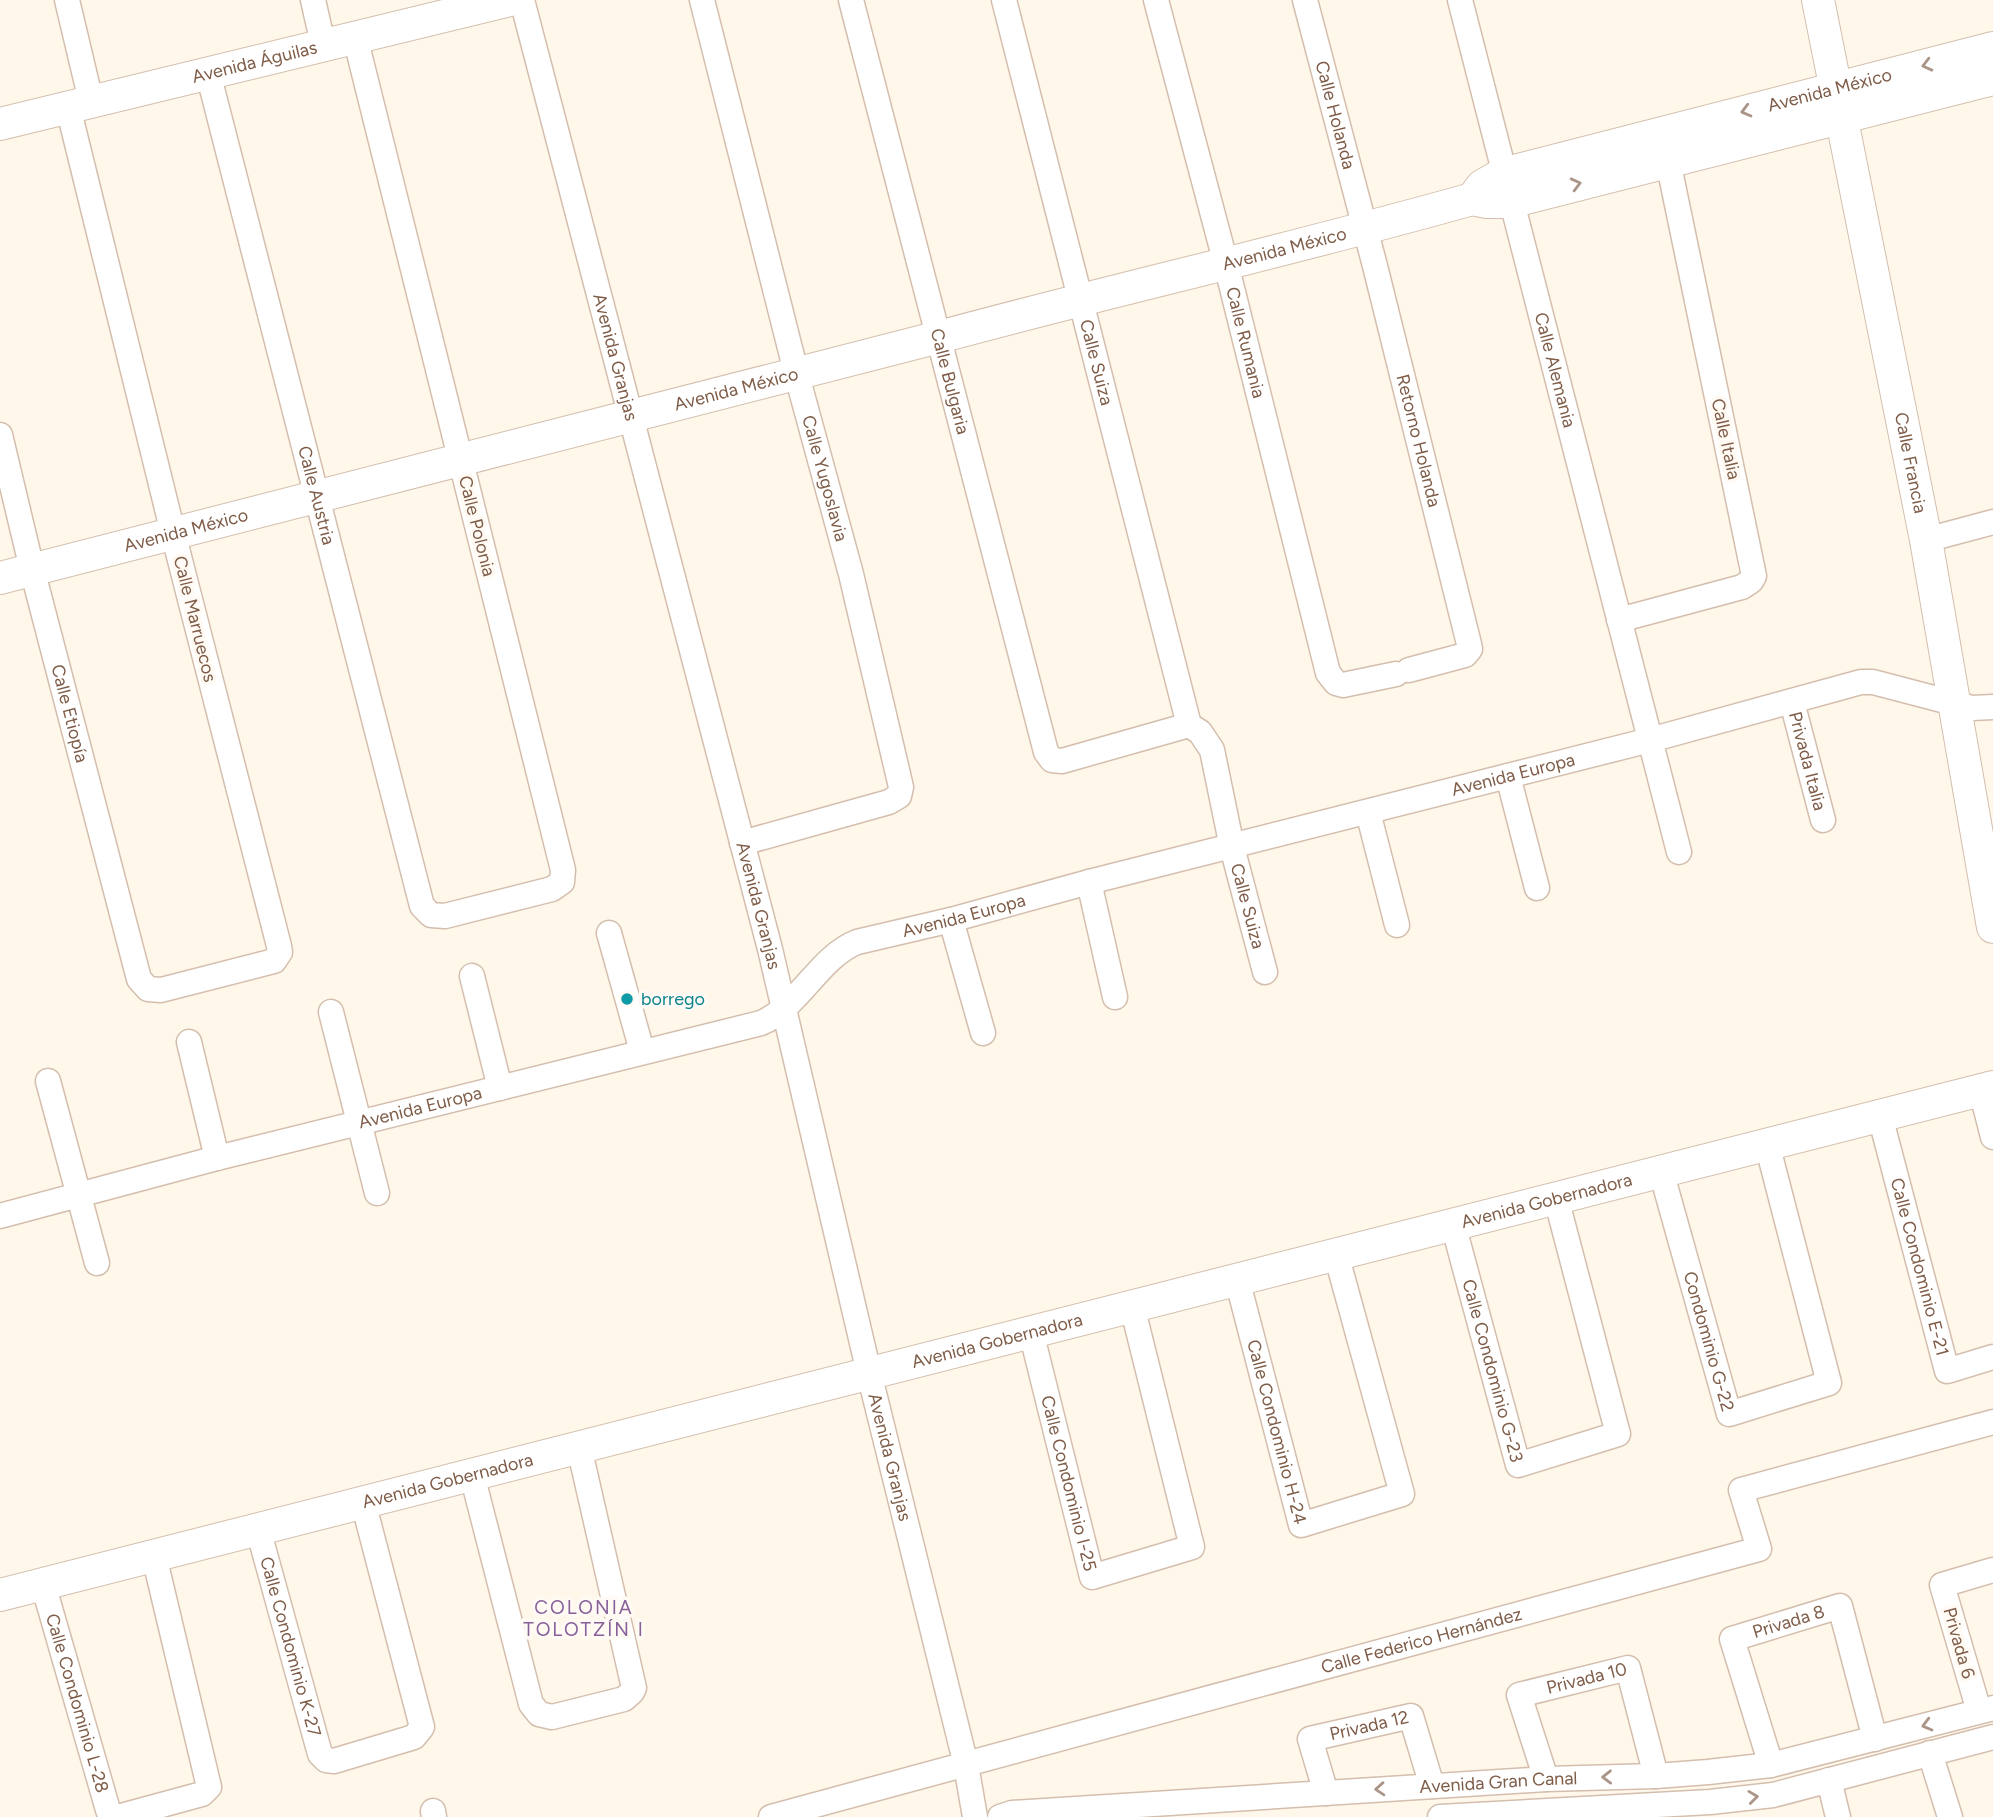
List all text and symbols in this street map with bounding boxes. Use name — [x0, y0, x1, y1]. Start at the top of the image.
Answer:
street label: Avenida Águilas — [190, 36, 319, 88]
one-way arrow — [1921, 57, 1933, 71]
street label: Calle Holanda — [1310, 58, 1360, 172]
street label: Avenida México — [1765, 63, 1894, 116]
one-way arrow — [1740, 103, 1752, 117]
one-way arrow — [1570, 178, 1582, 193]
street label: Avenida México — [1220, 222, 1349, 275]
street label: Calle Rumania — [1221, 285, 1270, 400]
street label: Avenida Granjas — [588, 291, 642, 423]
street label: Calle Alemania — [1530, 310, 1580, 430]
street label: Calle Suiza — [1075, 317, 1118, 408]
street label: Calle Bulgaria — [926, 326, 974, 437]
street label: Avenida México — [672, 363, 801, 416]
street label: Retorno Holanda — [1391, 372, 1446, 509]
street label: Calle Italia — [1707, 396, 1745, 482]
street label: Calle Francia — [1890, 410, 1931, 515]
street label: Calle Yugoslavia — [797, 413, 853, 544]
street label: Calle Austria — [293, 443, 340, 547]
street label: Calle Polonia — [454, 473, 500, 579]
street label: Avenida México — [122, 504, 250, 557]
street label: Calle Marruecos — [169, 554, 221, 684]
street label: Calle Etiopía — [46, 662, 93, 765]
street label: Privada Italia — [1784, 709, 1831, 813]
street label: Avenida Europa — [1449, 748, 1577, 801]
street label: Avenida Granjas — [731, 840, 785, 972]
street label: Calle Suiza — [1226, 861, 1269, 951]
street label: Avenida Europa — [900, 889, 1028, 942]
place label: borrego — [641, 988, 705, 1010]
marker: borrego — [619, 991, 635, 1007]
street label: Avenida Europa — [356, 1082, 484, 1133]
street label: Avenida Gobernadora — [1459, 1168, 1634, 1233]
street label: Calle Condominio E-21 — [1886, 1175, 1954, 1358]
street label: Condominio G-22 — [1679, 1269, 1739, 1414]
street label: Calle Condominio G-23 — [1457, 1277, 1528, 1465]
street label: Avenida Gobernadora — [909, 1309, 1085, 1373]
street label: Calle Condominio H-24 — [1242, 1337, 1311, 1527]
street label: Avenida Granjas — [863, 1391, 916, 1523]
street label: Calle Condominio I-25 — [1036, 1393, 1101, 1574]
street label: Avenida Gobernadora — [360, 1449, 535, 1513]
street label: Calle Condominio K-27 — [255, 1554, 326, 1739]
district label: COLONIA TOLOTZÍN I — [523, 1596, 645, 1641]
street label: Privada 8 — [1750, 1600, 1827, 1643]
street label: Calle Federico Hernández — [1319, 1603, 1524, 1678]
street label: Privada 6 — [1938, 1605, 1980, 1681]
street label: Calle Condominio L-28 — [41, 1611, 113, 1795]
street label: Privada 10 — [1544, 1658, 1629, 1699]
street label: Privada 12 — [1327, 1706, 1411, 1745]
one-way arrow — [1921, 1717, 1933, 1731]
street label: Avenida Gran Canal — [1419, 1767, 1578, 1798]
one-way arrow — [1601, 1770, 1612, 1785]
one-way arrow — [1374, 1781, 1385, 1796]
one-way arrow — [1747, 1790, 1759, 1805]

